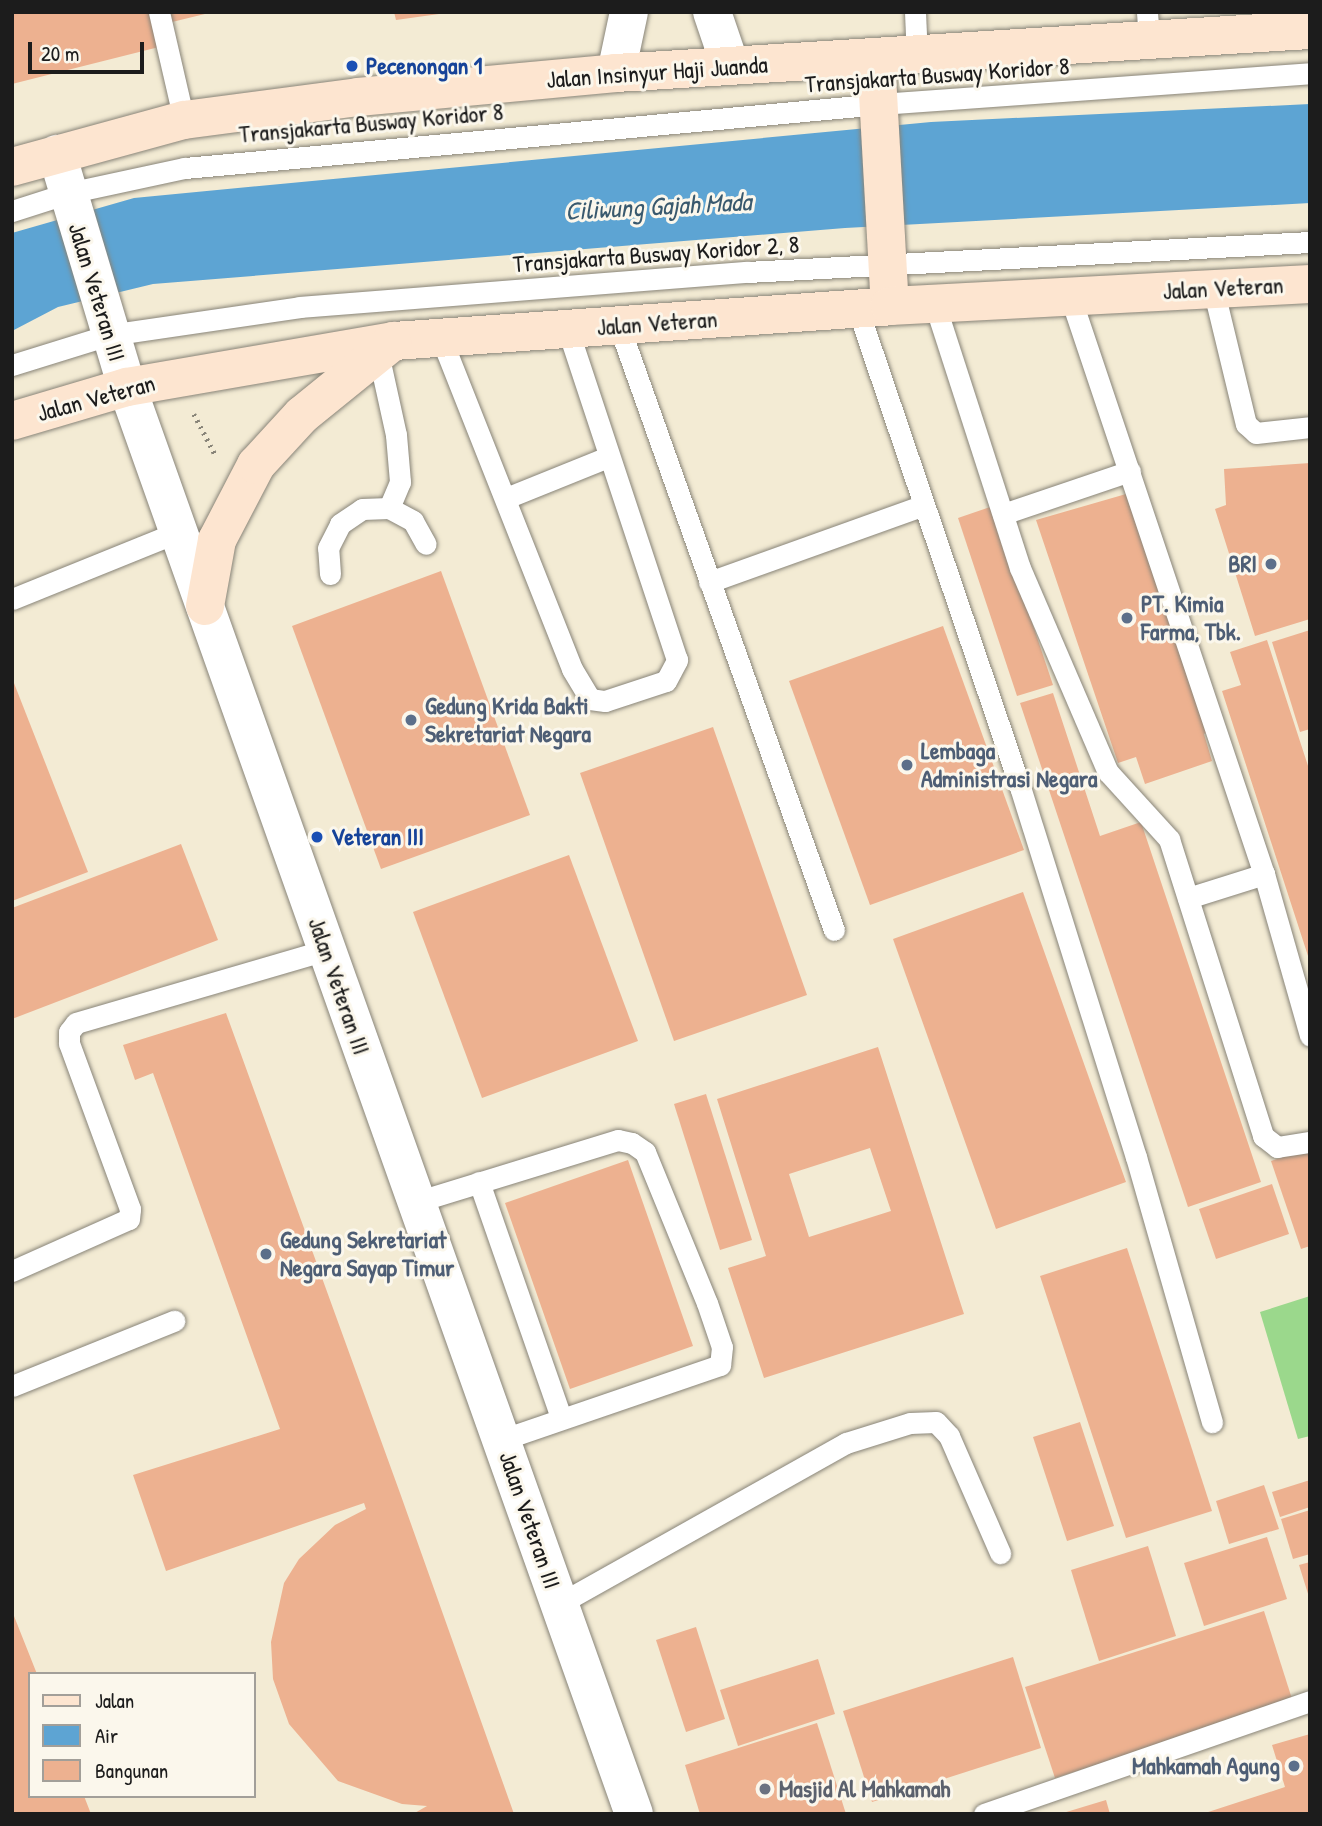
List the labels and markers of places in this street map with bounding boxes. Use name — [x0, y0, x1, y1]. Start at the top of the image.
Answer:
place label: Pecenongan 1 — [366, 52, 482, 80]
marker: Pecenongan 1 — [344, 58, 360, 74]
place label: BRI — [1228, 550, 1257, 578]
marker: BRI — [1263, 556, 1279, 572]
place label: PT. Kimia Farma, Tbk. — [1141, 590, 1241, 646]
marker: PT. Kimia Farma, Tbk. — [1119, 610, 1135, 626]
place label: Gedung Krida Bakti Sekretariat Negara — [425, 692, 591, 748]
marker: Gedung Krida Bakti Sekretariat Negara — [403, 712, 419, 728]
place label: Lembaga Administrasi Negara — [921, 737, 1097, 793]
marker: Lembaga Administrasi Negara — [899, 757, 915, 773]
place label: Veteran III — [331, 823, 424, 851]
marker: Veteran III — [309, 829, 325, 845]
place label: Gedung Sekretariat Negara Sayap Timur — [280, 1226, 454, 1282]
marker: Gedung Sekretariat Negara Sayap Timur — [258, 1246, 274, 1262]
place label: Mahkamah Agung — [1132, 1752, 1280, 1780]
marker: Mahkamah Agung — [1286, 1758, 1302, 1774]
place label: Masjid Al Mahkamah — [779, 1775, 950, 1803]
marker: Masjid Al Mahkamah — [757, 1781, 773, 1797]

